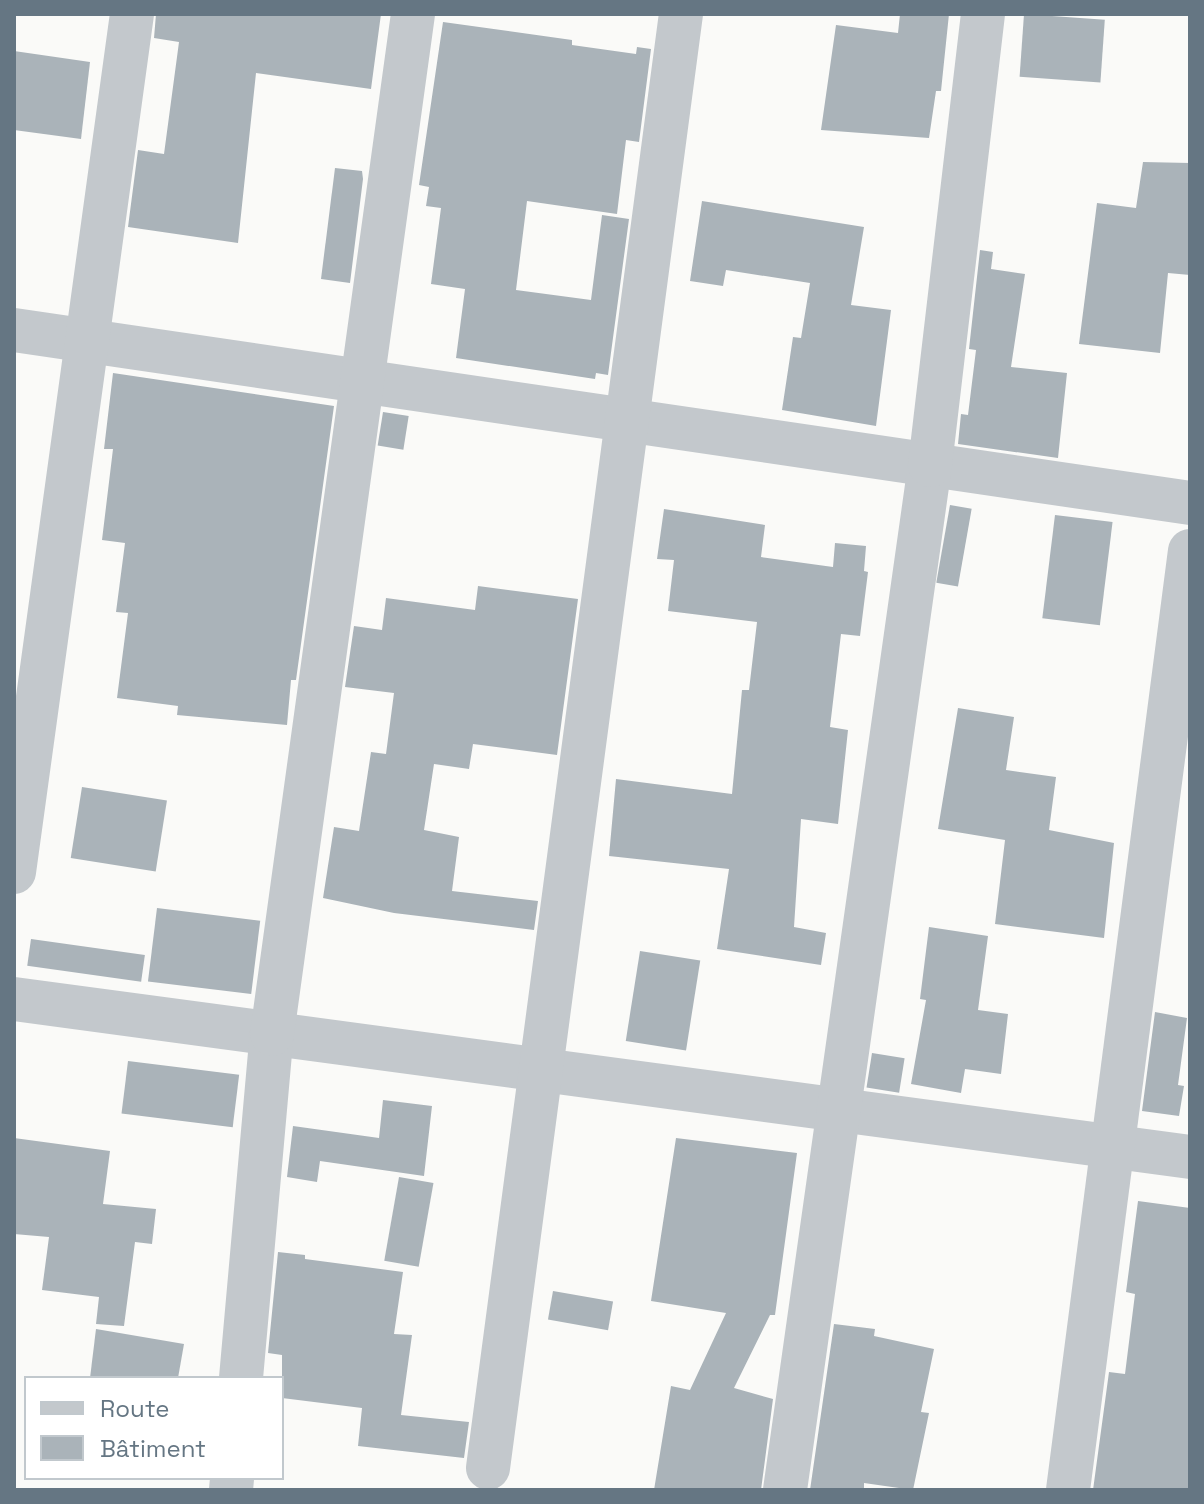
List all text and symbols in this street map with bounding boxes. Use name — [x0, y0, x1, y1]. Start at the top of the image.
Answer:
legend — [24, 1376, 284, 1480]
text: Route — [100, 1393, 169, 1424]
text: Bâtiment — [100, 1433, 206, 1464]

